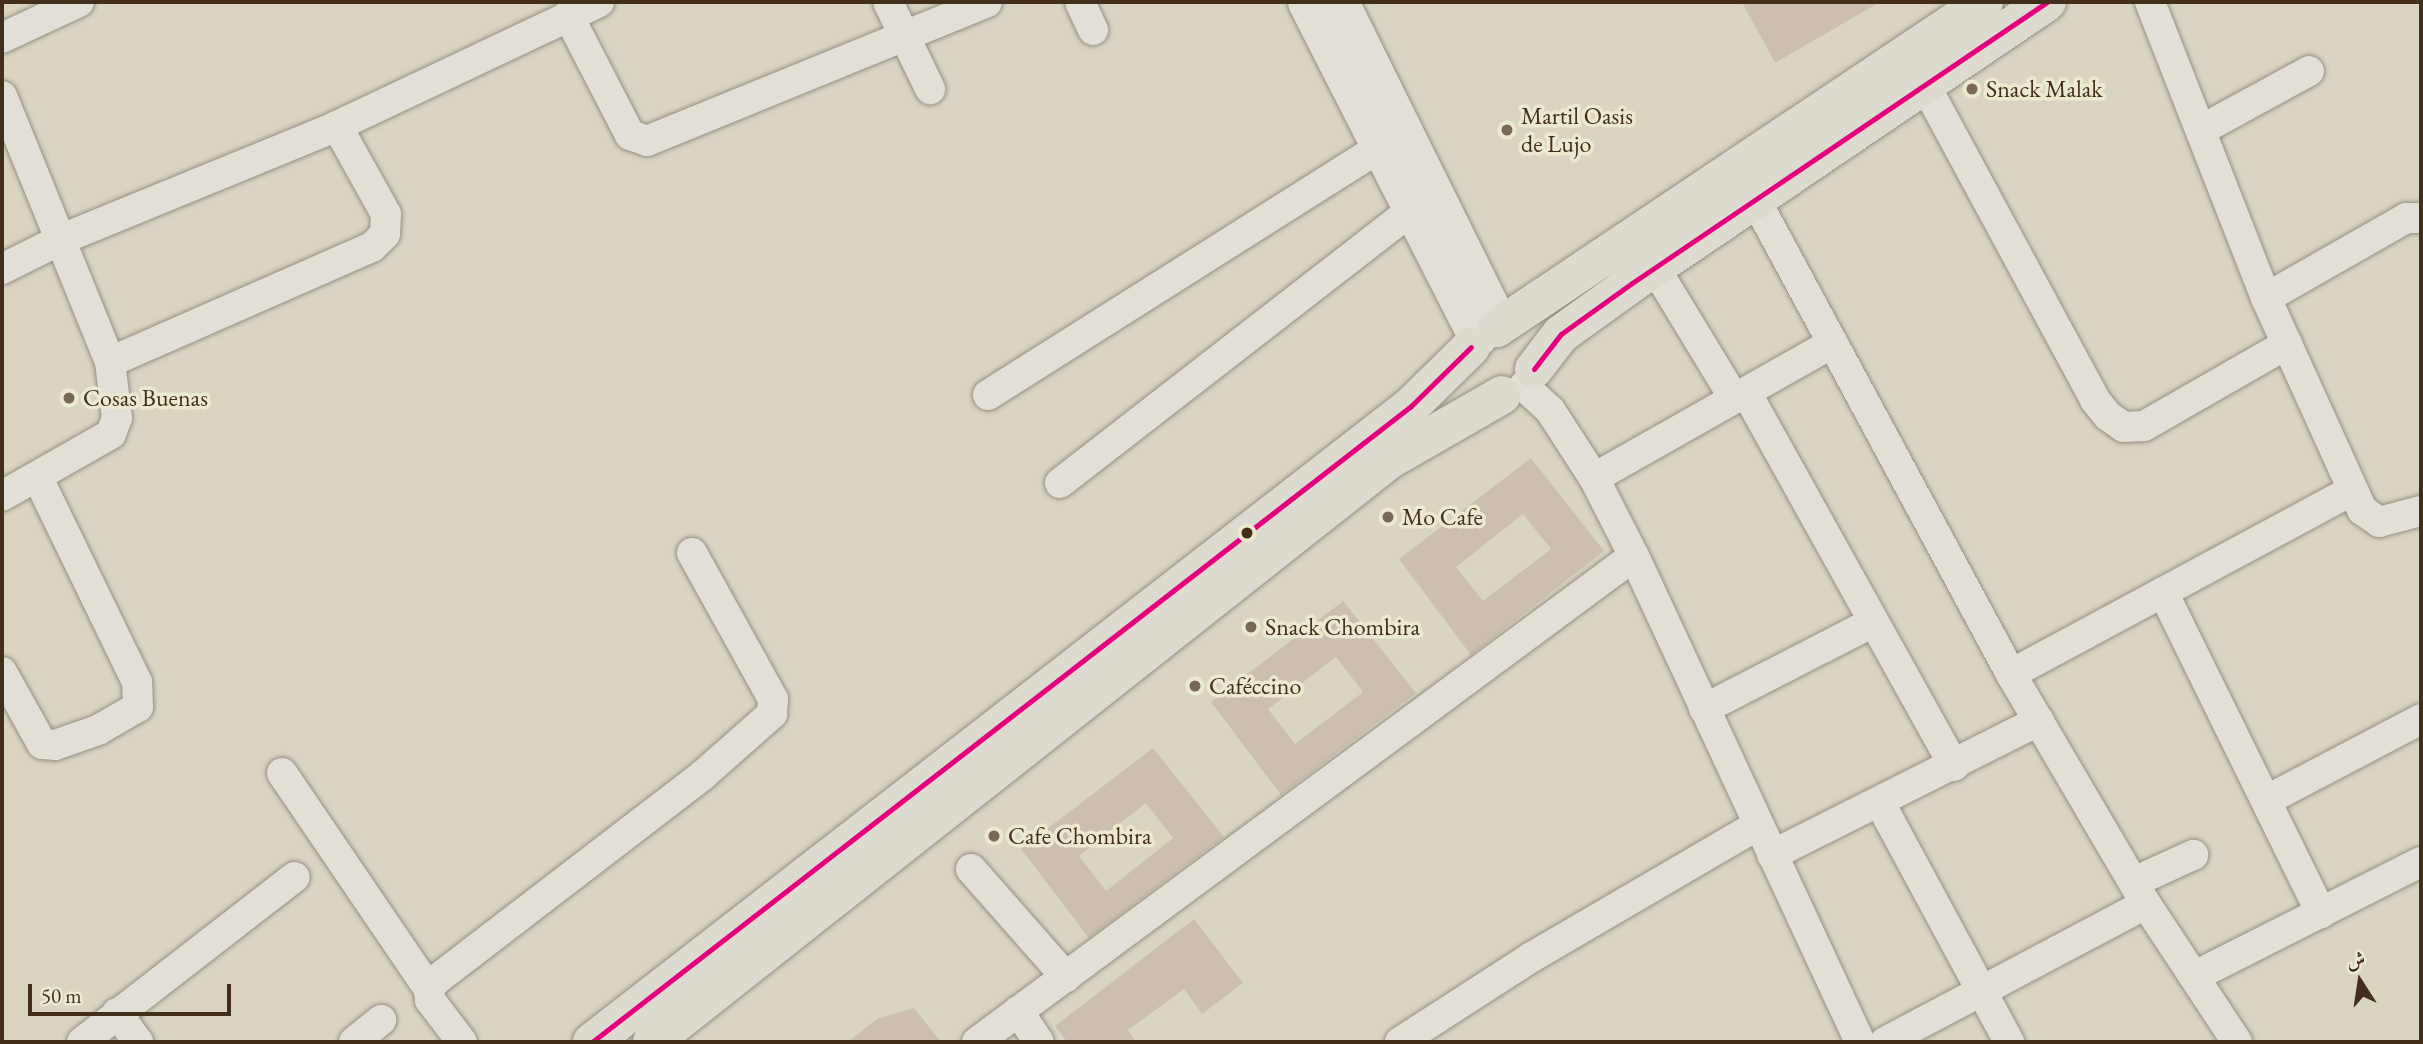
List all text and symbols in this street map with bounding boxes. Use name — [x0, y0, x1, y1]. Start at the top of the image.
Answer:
place label: Snack Malak — [1986, 75, 2103, 103]
marker: Snack Malak — [1964, 81, 1980, 97]
place label: Martil Oasis de Lujo — [1521, 102, 1633, 158]
marker: Martil Oasis de Lujo — [1499, 122, 1515, 138]
place label: Cosas Buenas — [83, 384, 208, 412]
marker: Cosas Buenas — [61, 390, 77, 406]
place label: Mo Cafe — [1402, 503, 1483, 531]
marker: Mo Cafe — [1380, 509, 1396, 525]
unlabelled marker — [1240, 526, 1254, 540]
place label: Snack Chombira — [1265, 613, 1420, 641]
marker: Snack Chombira — [1243, 619, 1259, 635]
place label: Caféccino — [1209, 672, 1301, 700]
marker: Caféccino — [1187, 678, 1203, 694]
place label: Cafe Chombira — [1008, 822, 1152, 850]
marker: Cafe Chombira — [986, 828, 1002, 844]
north arrow — [2325, 946, 2395, 1016]
text: ش — [2344, 946, 2367, 974]
scale bar — [32, 970, 234, 1014]
text: 50 m — [41, 982, 82, 1009]

